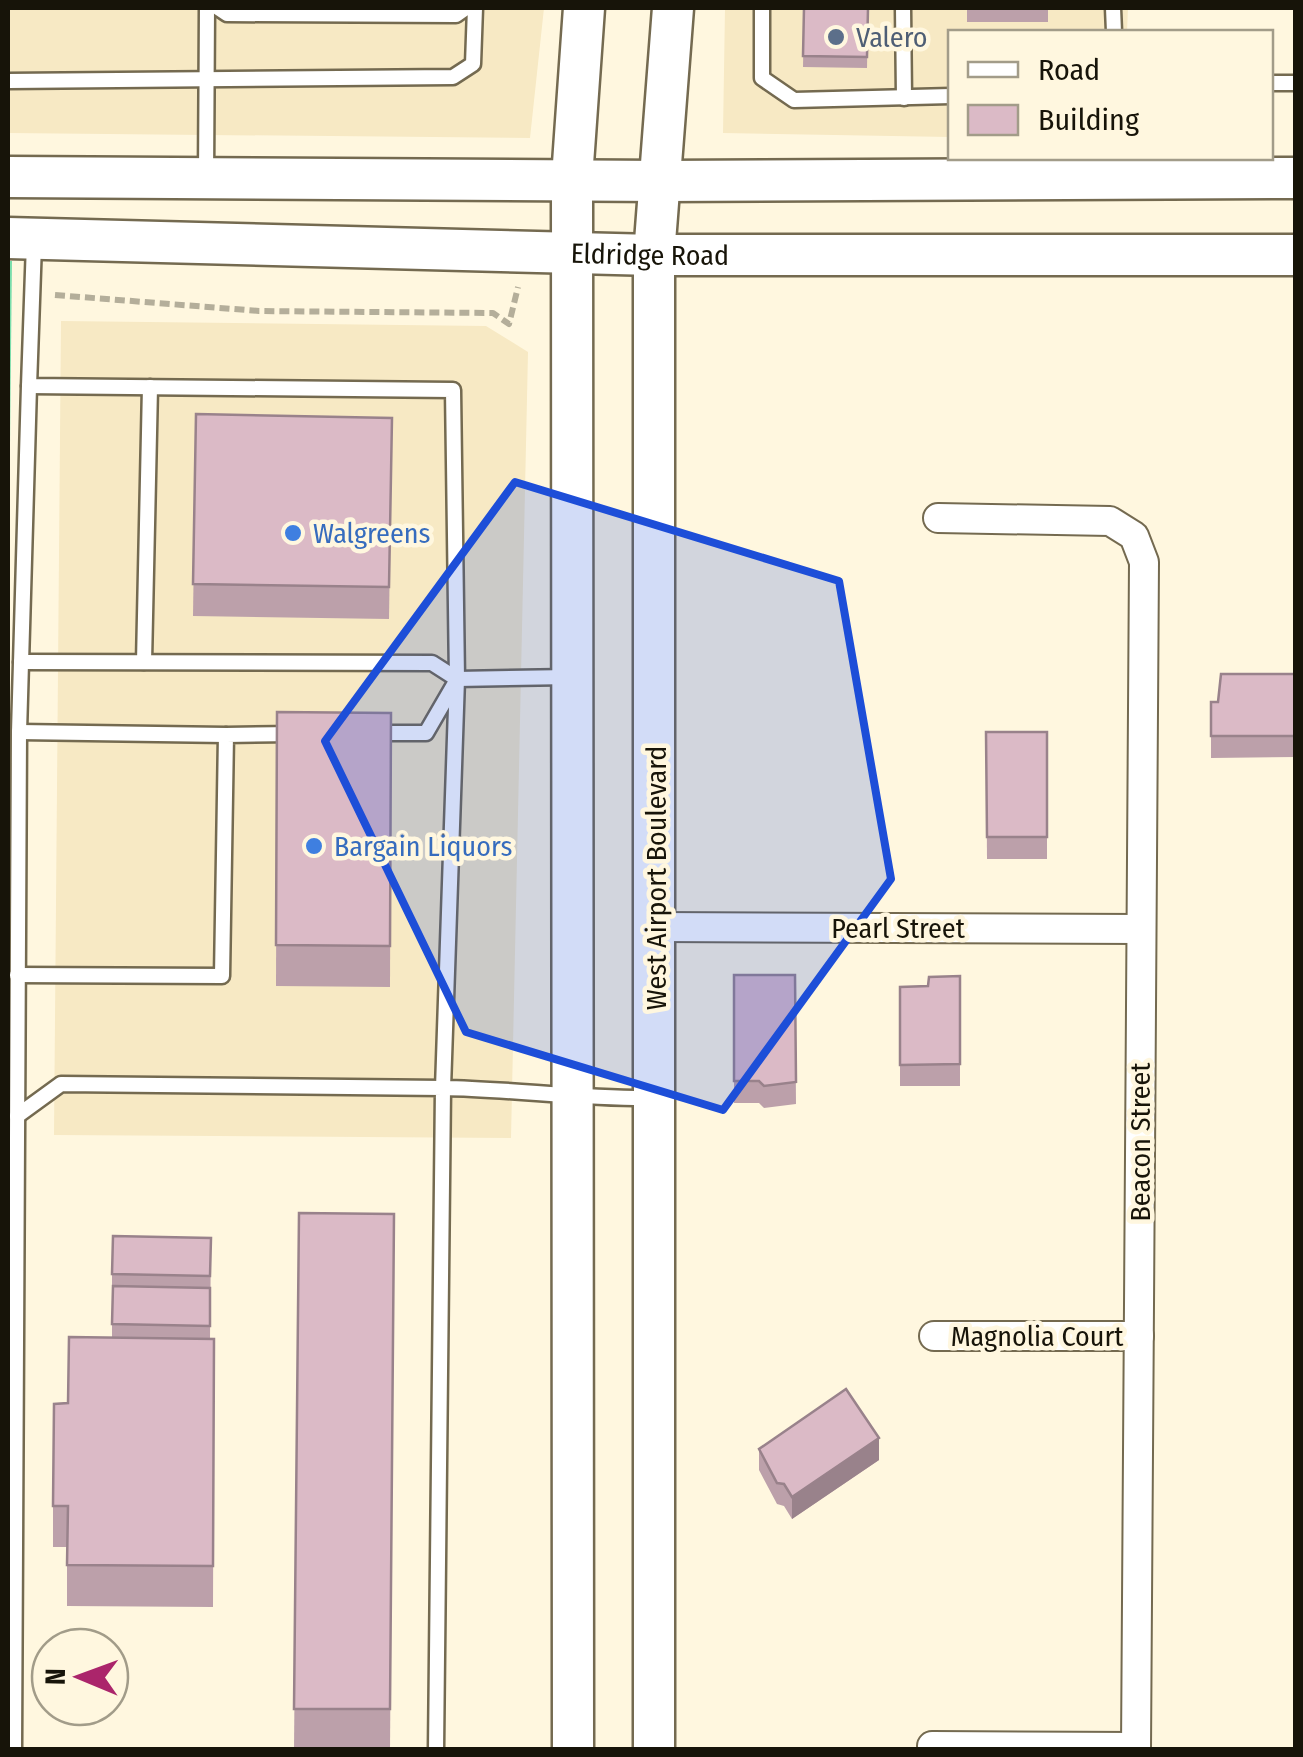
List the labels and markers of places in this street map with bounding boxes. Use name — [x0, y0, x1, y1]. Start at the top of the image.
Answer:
place label: Valero — [856, 21, 927, 54]
marker: Valero — [825, 26, 847, 48]
place label: Walgreens — [313, 517, 431, 550]
marker: Walgreens — [282, 522, 304, 544]
place label: Bargain Liquors — [334, 830, 512, 863]
marker: Bargain Liquors — [303, 835, 325, 857]

